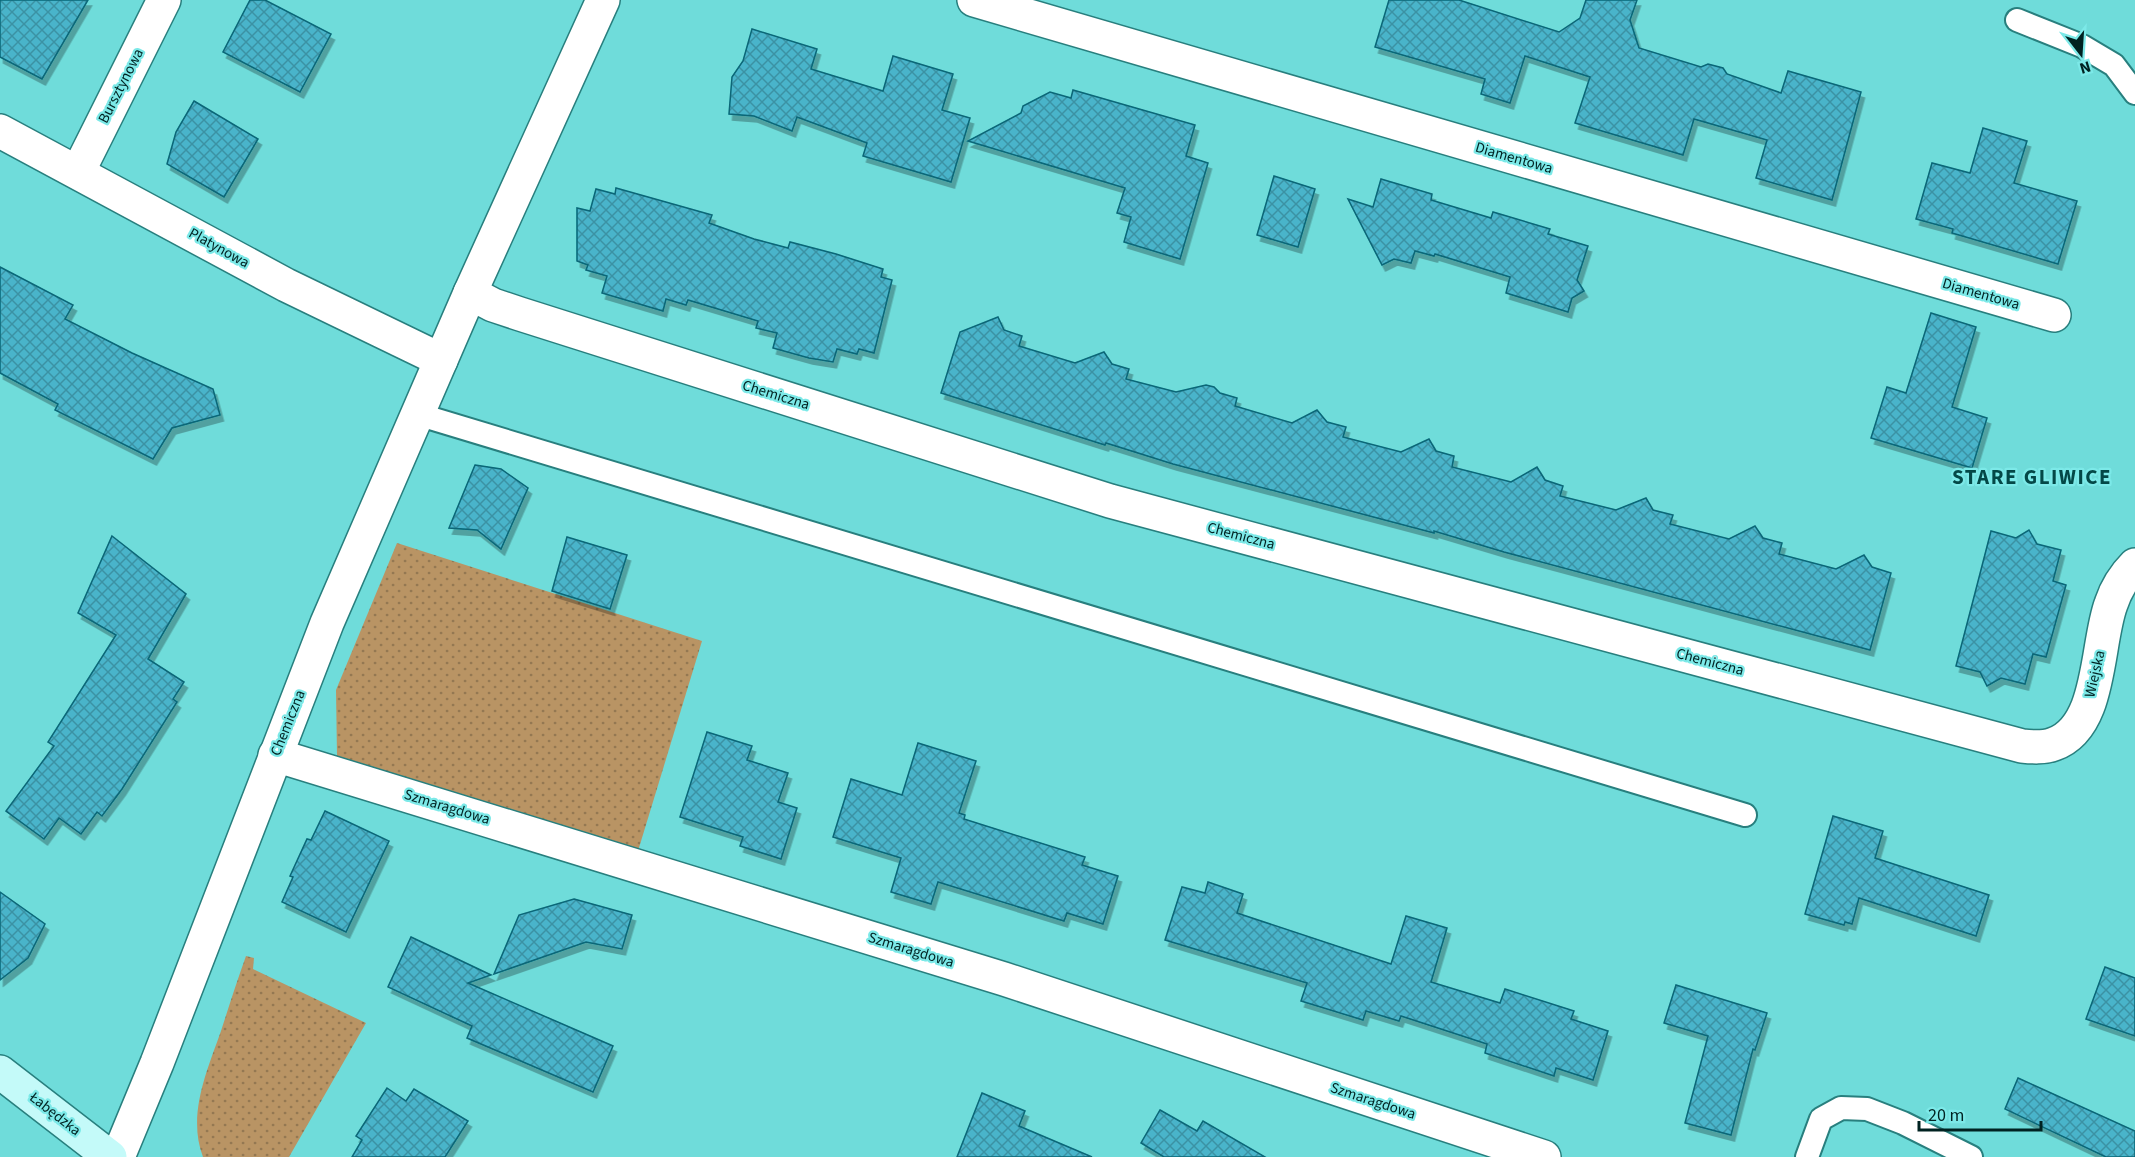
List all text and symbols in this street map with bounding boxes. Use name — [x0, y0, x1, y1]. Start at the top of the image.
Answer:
north arrow — [2051, 24, 2111, 84]
street label: Bursztynowa — [93, 45, 149, 127]
text: N — [2077, 55, 2093, 79]
street label: Diamentowa — [1473, 137, 1555, 179]
street label: Platynowa — [185, 223, 253, 273]
street label: Diamentowa — [1940, 273, 2022, 315]
street label: Chemiczna — [740, 375, 812, 415]
district label: STARE GLIWICE — [1952, 462, 2112, 492]
street label: Chemiczna — [1205, 517, 1277, 555]
street label: Chemiczna — [1674, 643, 1746, 681]
street label: Wiejska — [2079, 648, 2111, 700]
street label: Chemiczna — [265, 687, 311, 759]
street label: Szmaragdowa — [401, 784, 493, 830]
street label: Szmaragdowa — [865, 927, 957, 973]
street label: Szmaragdowa — [1328, 1077, 1418, 1125]
street label: Łabędzka — [24, 1087, 85, 1141]
scale bar — [1919, 1094, 2040, 1132]
text: 20 m — [1928, 1103, 1964, 1128]

